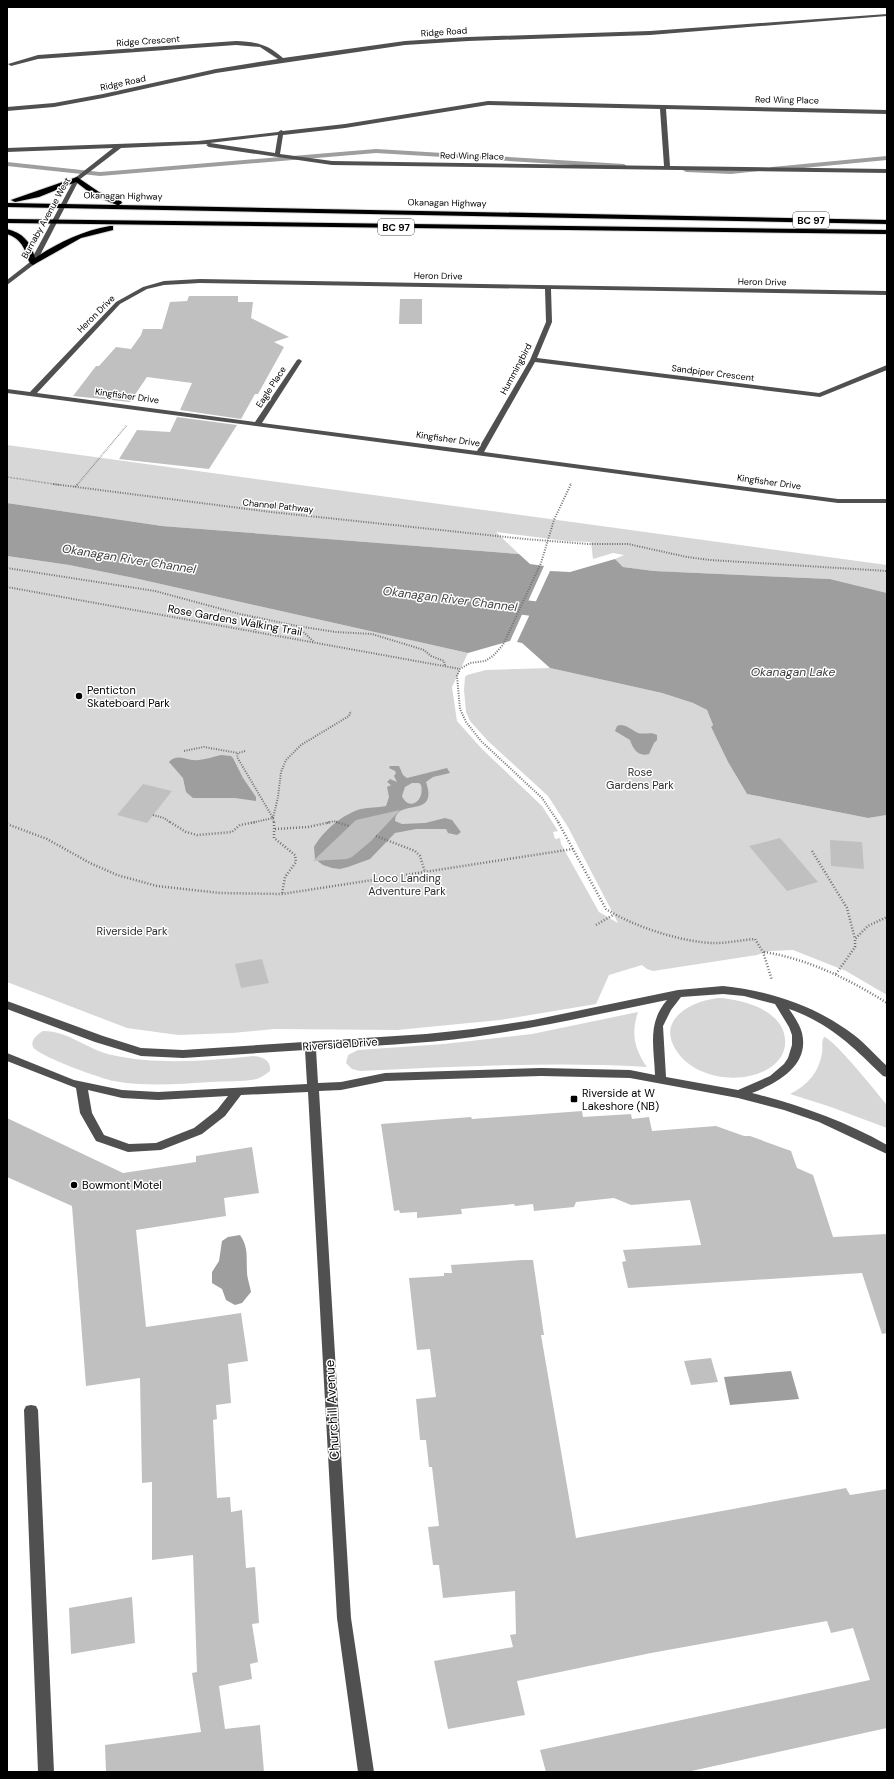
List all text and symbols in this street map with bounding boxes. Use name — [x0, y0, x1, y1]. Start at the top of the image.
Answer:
street label: Ridge Road — [420, 24, 468, 40]
street label: Ridge Crescent — [116, 33, 181, 49]
street label: Ridge Road — [99, 72, 147, 94]
street label: Red Wing Place — [755, 93, 819, 107]
street label: Red Wing Place — [440, 149, 504, 163]
street label: Burnaby Avenue West — [19, 175, 73, 261]
street label: Okanagan Highway — [83, 189, 163, 203]
street label: Okanagan Highway — [407, 196, 487, 210]
road number: BC 97 — [793, 212, 829, 228]
road number: BC 97 — [378, 219, 414, 235]
street label: Heron Drive — [414, 270, 462, 282]
street label: Heron Drive — [738, 276, 786, 288]
street label: Heron Drive — [75, 293, 117, 335]
street label: Hummingbird — [497, 341, 535, 397]
street label: Sandpiper Crescent — [671, 362, 756, 384]
street label: Eagle Place — [253, 364, 289, 410]
street label: Kingfisher Drive — [94, 386, 160, 406]
street label: Kingfisher Drive — [415, 429, 481, 449]
street label: Kingfisher Drive — [736, 472, 802, 492]
street label: Channel Pathway — [242, 496, 314, 516]
water label: Okanagan River Channel — [61, 541, 197, 578]
water label: Okanagan River Channel — [382, 583, 518, 615]
street label: Rose Gardens Walking Trail — [167, 601, 303, 639]
water label: Okanagan Lake — [751, 664, 835, 680]
place label: Penticton Skateboard Park — [87, 683, 170, 710]
marker: Penticton Skateboard Park — [74, 691, 84, 701]
park label: Rose Gardens Park — [606, 765, 674, 792]
park label: Loco Landing Adventure Park — [368, 871, 446, 898]
park label: Riverside Park — [97, 924, 168, 938]
street label: Riverside Drive — [302, 1034, 378, 1054]
place label: Riverside at W Lakeshore (NB) — [582, 1086, 659, 1113]
marker: Riverside at W Lakeshore (NB) — [569, 1094, 579, 1104]
place label: Bowmont Motel — [82, 1178, 162, 1192]
marker: Bowmont Motel — [69, 1180, 79, 1190]
street label: Churchill Avenue — [321, 1359, 343, 1461]

